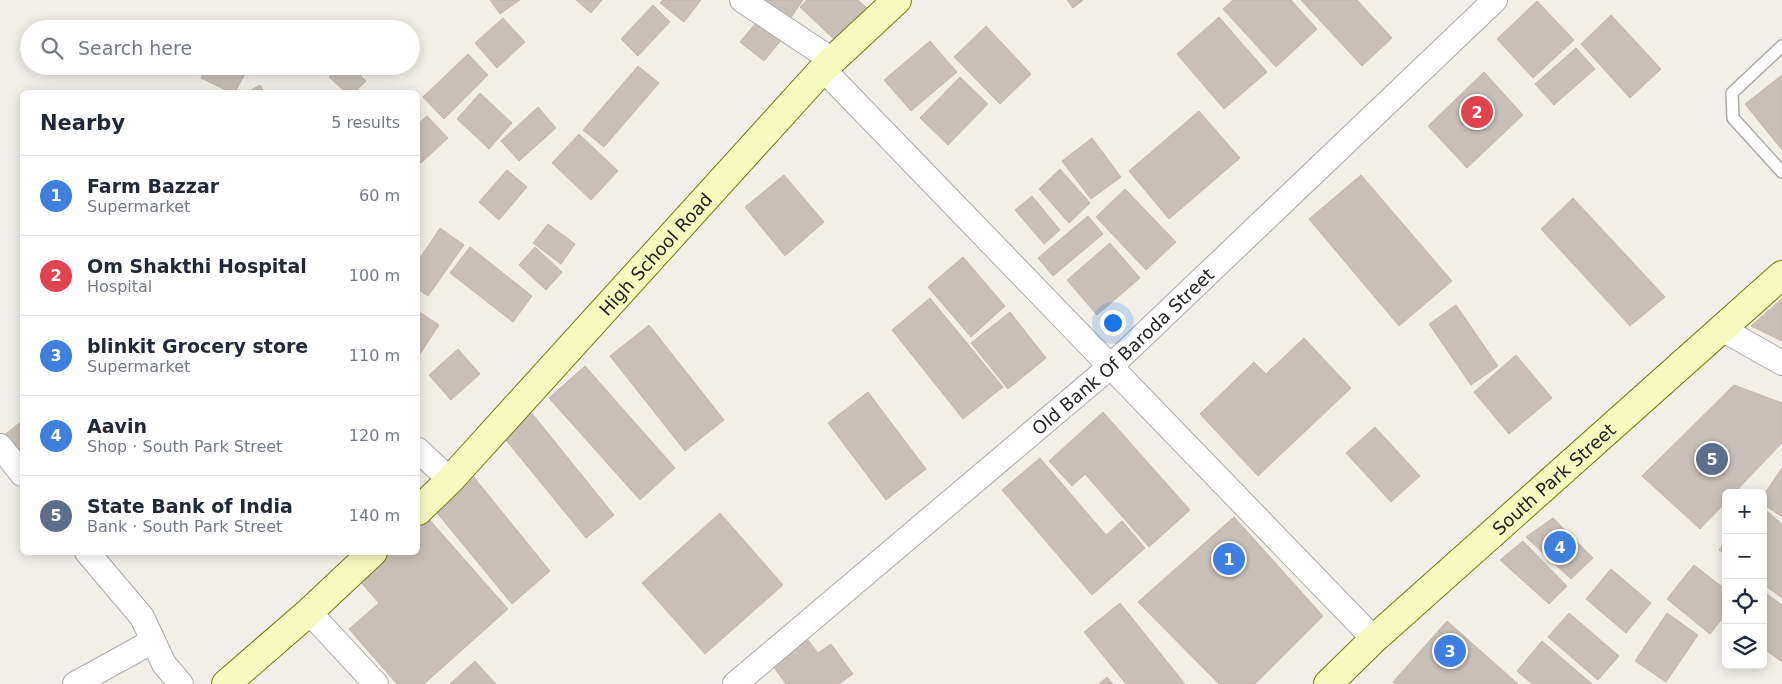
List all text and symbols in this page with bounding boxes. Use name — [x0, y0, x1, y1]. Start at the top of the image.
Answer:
search box — [20, 20, 420, 75]
icon: search — [38, 34, 66, 62]
text: Search here — [78, 37, 192, 59]
pin: 2 — [1461, 93, 1493, 131]
text: Nearby — [40, 111, 125, 135]
text: 5 results — [331, 113, 400, 132]
text: Farm Bazzar — [87, 175, 219, 197]
text: 1 — [50, 186, 62, 205]
text: 60 m — [359, 186, 400, 205]
street label: High School Road — [594, 188, 716, 319]
text: Supermarket — [87, 197, 190, 216]
text: Om Shakthi Hospital — [87, 255, 307, 277]
street label: Old Bank Of Baroda Street — [1028, 264, 1218, 439]
text: 2 — [50, 266, 62, 285]
text: 100 m — [349, 266, 400, 285]
text: Hospital — [87, 277, 152, 296]
your location — [1100, 310, 1126, 336]
text: blinkit Grocery store — [87, 335, 308, 357]
text: 3 — [50, 346, 62, 365]
text: 110 m — [349, 346, 400, 365]
text: Supermarket — [87, 357, 190, 376]
text: Aavin — [87, 415, 147, 437]
street label: South Park Street — [1488, 419, 1619, 539]
text: 4 — [50, 426, 62, 445]
text: 120 m — [349, 426, 400, 445]
text: Shop · South Park Street — [87, 437, 282, 456]
pin: 5 — [1696, 440, 1728, 478]
map controls — [1722, 489, 1767, 669]
button: + — [1722, 489, 1767, 534]
text: State Bank of India — [87, 495, 293, 517]
text: 5 — [50, 506, 62, 525]
text: 140 m — [349, 506, 400, 525]
text: Bank · South Park Street — [87, 517, 282, 536]
pin: 4 — [1544, 528, 1576, 566]
button: − — [1722, 534, 1767, 579]
pin: 1 — [1213, 540, 1245, 578]
button: locate — [1722, 579, 1767, 624]
button: layers — [1722, 624, 1767, 669]
pin: 3 — [1434, 632, 1466, 670]

